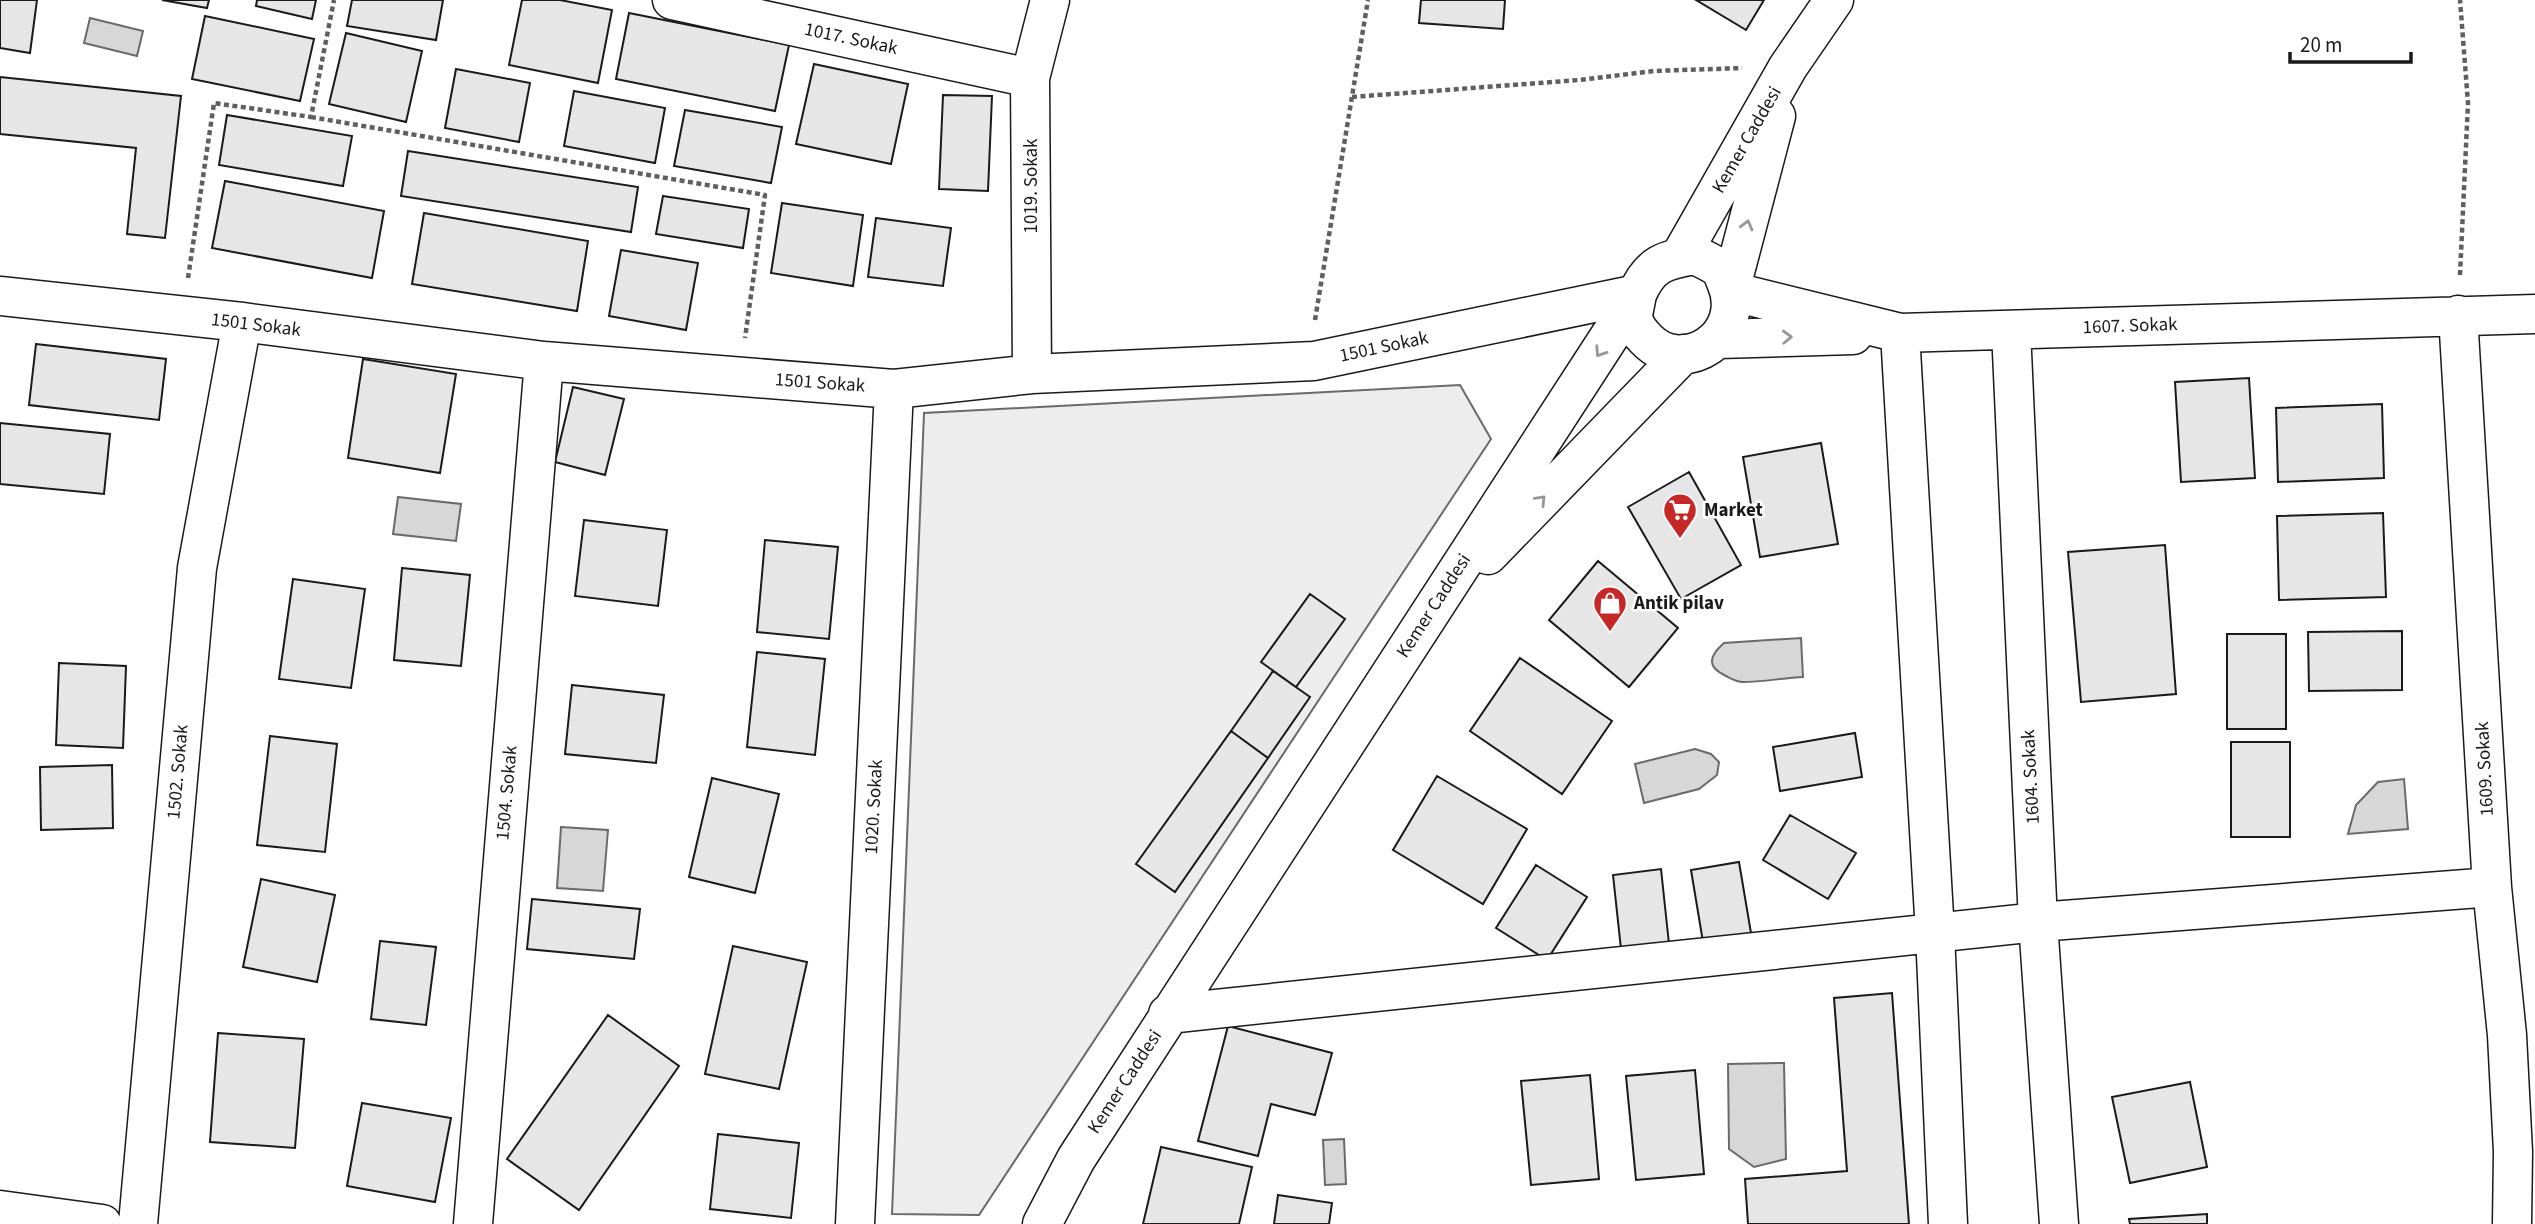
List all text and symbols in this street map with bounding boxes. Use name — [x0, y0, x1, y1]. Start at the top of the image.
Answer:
street label: 1017. Sokak — [802, 16, 901, 62]
scale bar — [2290, 21, 2411, 65]
text: 20 m — [2300, 30, 2342, 60]
street label: Kemer Caddesi — [1705, 82, 1789, 198]
street label: 1019. Sokak — [1018, 138, 1045, 233]
one-way arrow — [1739, 220, 1753, 232]
street label: 1501 Sokak — [210, 306, 303, 344]
street label: 1607. Sokak — [2082, 311, 2179, 341]
street label: 1501 Sokak — [1337, 324, 1432, 370]
one-way arrow — [1781, 329, 1792, 344]
one-way arrow — [1595, 344, 1608, 357]
street label: 1501 Sokak — [774, 366, 867, 400]
supermarket icon: Market — [1661, 491, 1699, 540]
one-way arrow — [1533, 496, 1546, 509]
place label: Market — [1704, 497, 1763, 524]
street label: Kemer Caddesi — [1390, 549, 1478, 663]
shop icon: Antik pilav — [1591, 584, 1629, 633]
place label: Antik pilav — [1633, 590, 1724, 617]
street label: 1609. Sokak — [2469, 720, 2501, 817]
street label: 1502. Sokak — [160, 723, 196, 820]
street label: 1604. Sokak — [2015, 728, 2047, 825]
street label: 1504. Sokak — [489, 744, 525, 841]
street label: 1020. Sokak — [858, 758, 890, 855]
street label: Kemer Caddesi — [1081, 1025, 1169, 1139]

